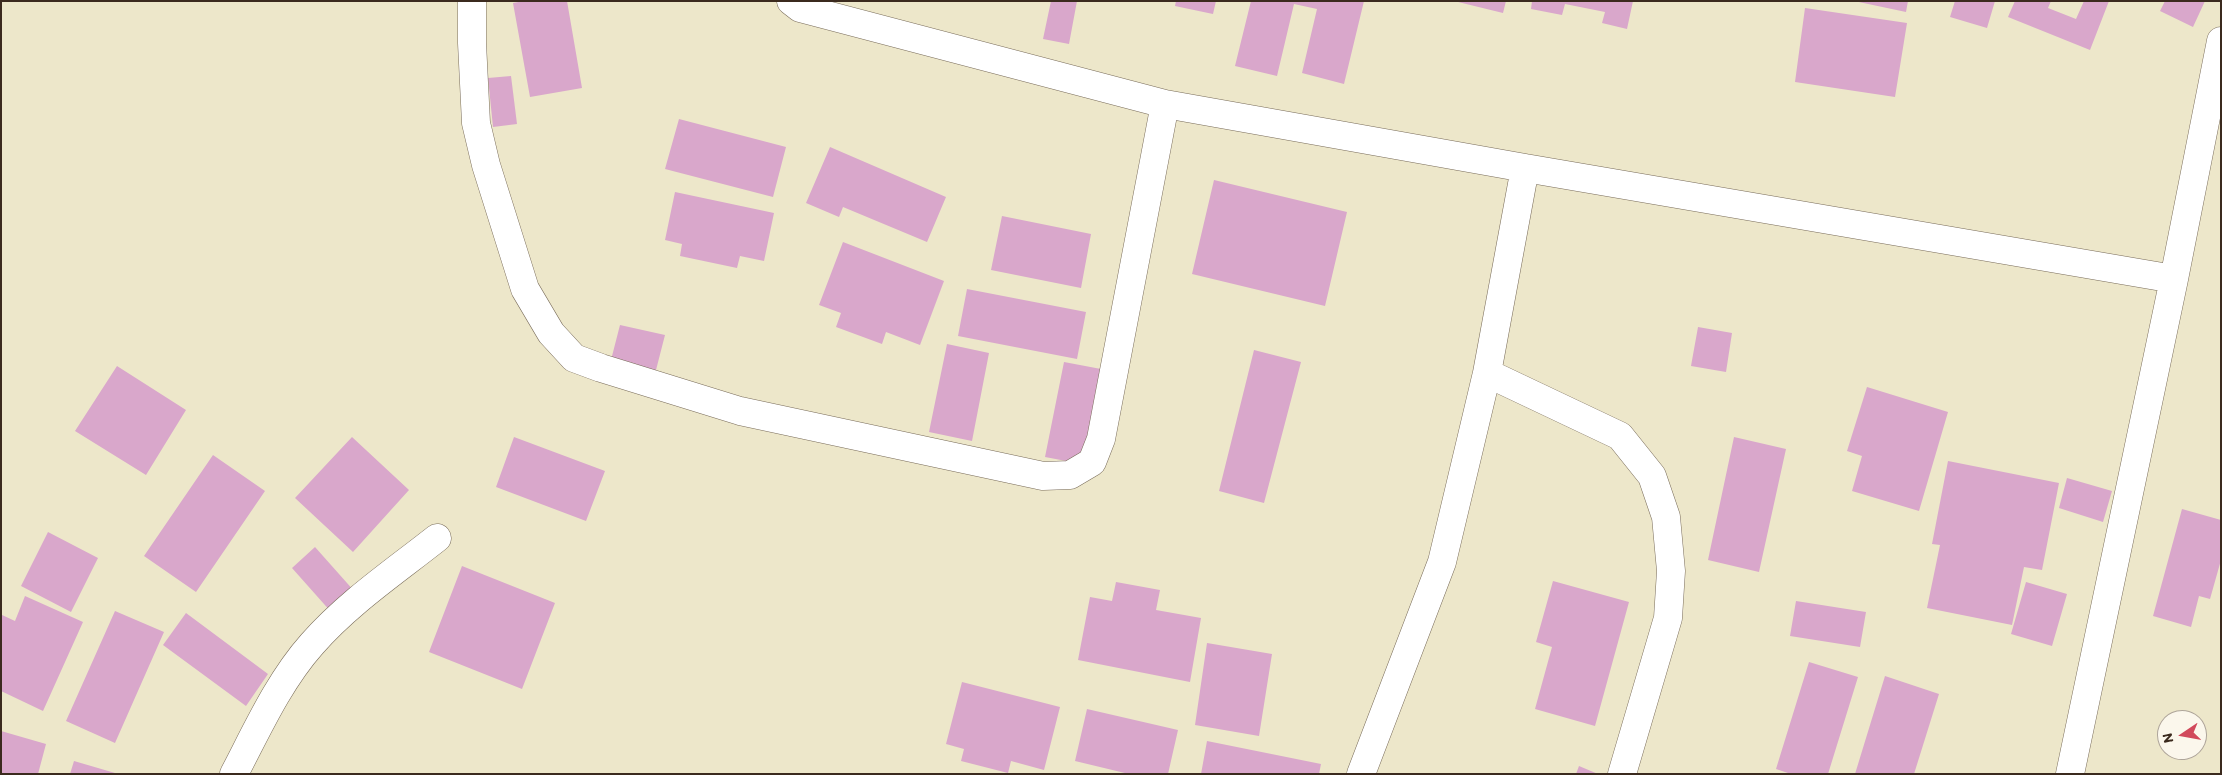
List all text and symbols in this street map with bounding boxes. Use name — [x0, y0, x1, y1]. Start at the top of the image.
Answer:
north arrow — [2157, 710, 2207, 760]
text: N — [2159, 732, 2177, 744]

